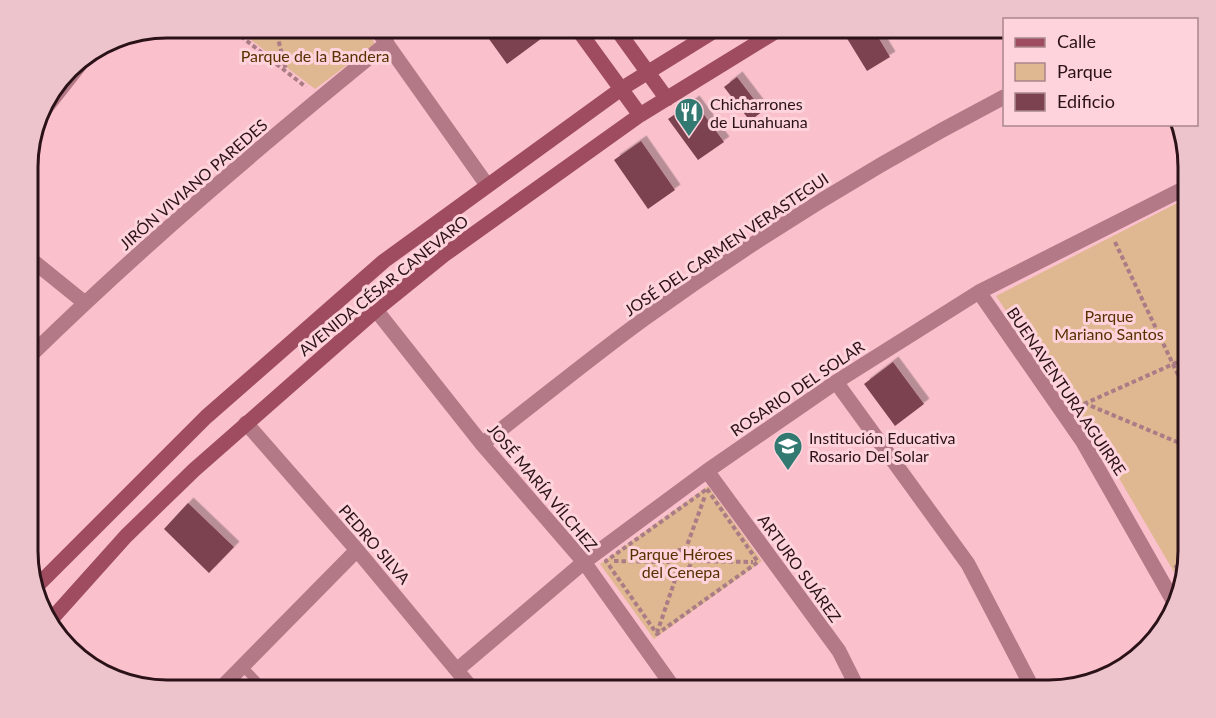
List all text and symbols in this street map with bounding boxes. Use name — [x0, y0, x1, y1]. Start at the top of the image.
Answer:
legend — [1003, 18, 1198, 126]
text: Calle — [1057, 30, 1096, 52]
park label: Parque de la Bandera — [241, 46, 389, 65]
text: Parque — [1057, 60, 1112, 82]
text: Edificio — [1057, 90, 1115, 112]
place label: Chicharrones de Lunahuana — [710, 94, 808, 131]
restaurant icon: Chicharrones de Lunahuana — [673, 96, 705, 138]
street label: JIRÓN VIVIANO PAREDES — [115, 115, 271, 253]
street label: JOSÉ DEL CARMEN VERASTEGUI — [620, 168, 832, 320]
street label: AVENIDA CÉSAR CANEVARO — [294, 211, 472, 359]
street label: BUENAVENTURA AGUIRRE — [1004, 303, 1130, 479]
park label: Parque Mariano Santos — [1054, 306, 1164, 343]
street label: ROSARIO DEL SOLAR — [727, 336, 867, 440]
street label: JOSÉ MARÍA VÍLCHEZ — [484, 419, 602, 555]
place label: Institución Educativa Rosario Del Solar — [809, 428, 955, 465]
school or university icon: Institución Educativa Rosario Del Solar — [772, 430, 804, 472]
street label: PEDRO SILVA — [335, 501, 415, 588]
street label: ARTURO SUÁREZ — [755, 510, 846, 626]
park label: Parque Héroes del Cenepa — [629, 544, 733, 581]

